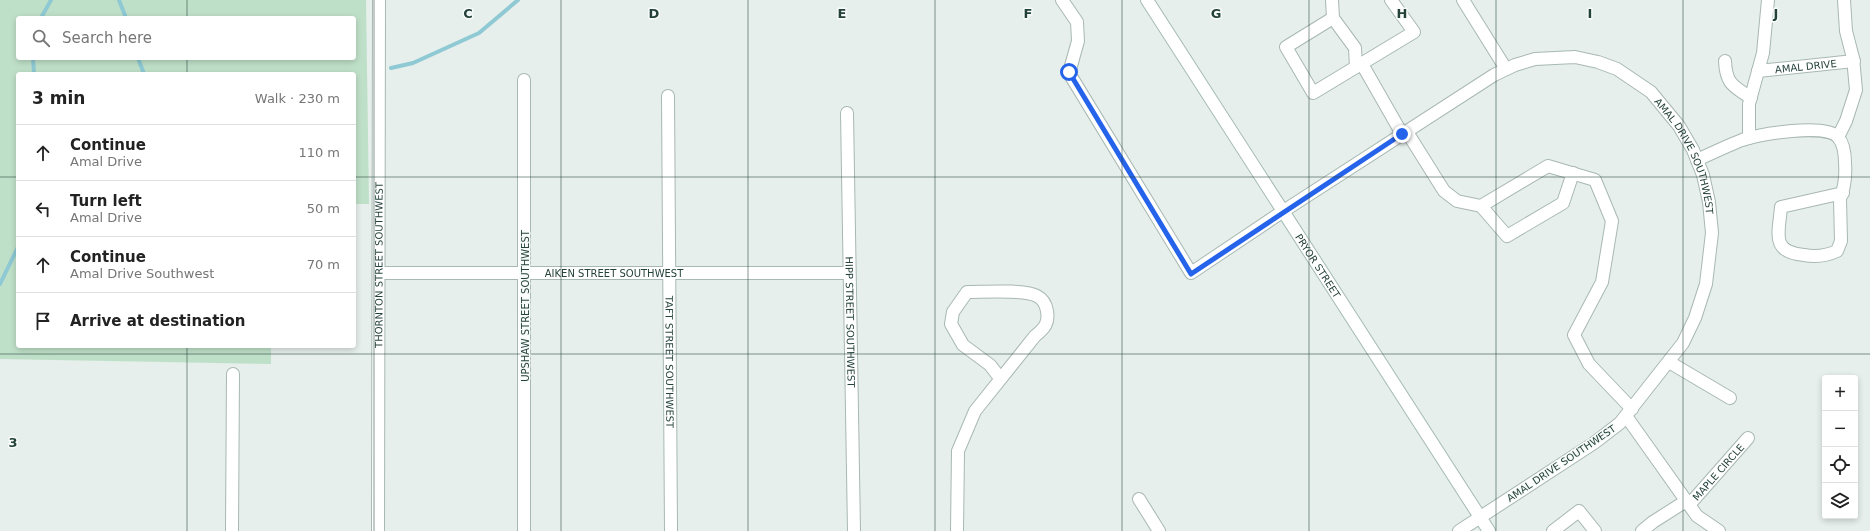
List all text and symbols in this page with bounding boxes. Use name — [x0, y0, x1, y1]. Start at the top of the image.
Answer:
text: C — [463, 6, 473, 21]
text: D — [649, 6, 660, 21]
text: E — [838, 6, 846, 21]
text: F — [1024, 6, 1032, 21]
text: G — [1211, 6, 1221, 21]
text: H — [1397, 6, 1407, 21]
text: I — [1588, 6, 1592, 21]
text: J — [1773, 6, 1778, 21]
search box — [16, 16, 356, 60]
icon: search — [30, 27, 52, 49]
text: Search here — [62, 29, 152, 47]
street label: AMAL DRIVE — [1774, 58, 1837, 75]
route start — [1060, 63, 1078, 81]
text: 3 min — [32, 88, 85, 108]
text: Walk · 230 m — [255, 91, 340, 106]
street label: AMAL DRIVE SOUTHWEST — [1652, 96, 1715, 215]
route end — [1393, 125, 1411, 143]
text: Continue — [70, 136, 146, 154]
icon: ahead — [32, 142, 54, 164]
text: 110 m — [298, 145, 340, 160]
text: Amal Drive — [70, 154, 142, 169]
street label: THORNTON STREET SOUTHWEST — [373, 181, 385, 349]
text: Turn left — [70, 192, 142, 210]
icon: left — [32, 198, 54, 220]
text: 50 m — [307, 201, 340, 216]
text: Amal Drive — [70, 210, 142, 225]
street label: UPSHAW STREET SOUTHWEST — [520, 229, 531, 382]
street label: PRYOR STREET — [1293, 232, 1343, 301]
text: Continue — [70, 248, 146, 266]
icon: ahead — [32, 254, 54, 276]
street label: HIPP STREET SOUTHWEST — [843, 256, 857, 388]
text: 70 m — [307, 257, 340, 272]
text: Amal Drive Southwest — [70, 266, 214, 281]
street label: AIKEN STREET SOUTHWEST — [545, 268, 684, 279]
street label: TAFT STREET SOUTHWEST — [663, 295, 675, 429]
icon: arrive — [32, 310, 54, 332]
text: Arrive at destination — [70, 312, 245, 330]
map controls — [1822, 375, 1858, 519]
button: + — [1822, 375, 1858, 411]
button: − — [1822, 411, 1858, 447]
street label: AMAL DRIVE SOUTHWEST — [1505, 422, 1618, 504]
text: 3 — [8, 435, 18, 450]
street label: MAPLE CIRCLE — [1691, 442, 1746, 503]
button: locate — [1822, 447, 1858, 483]
button: layers — [1822, 483, 1858, 519]

